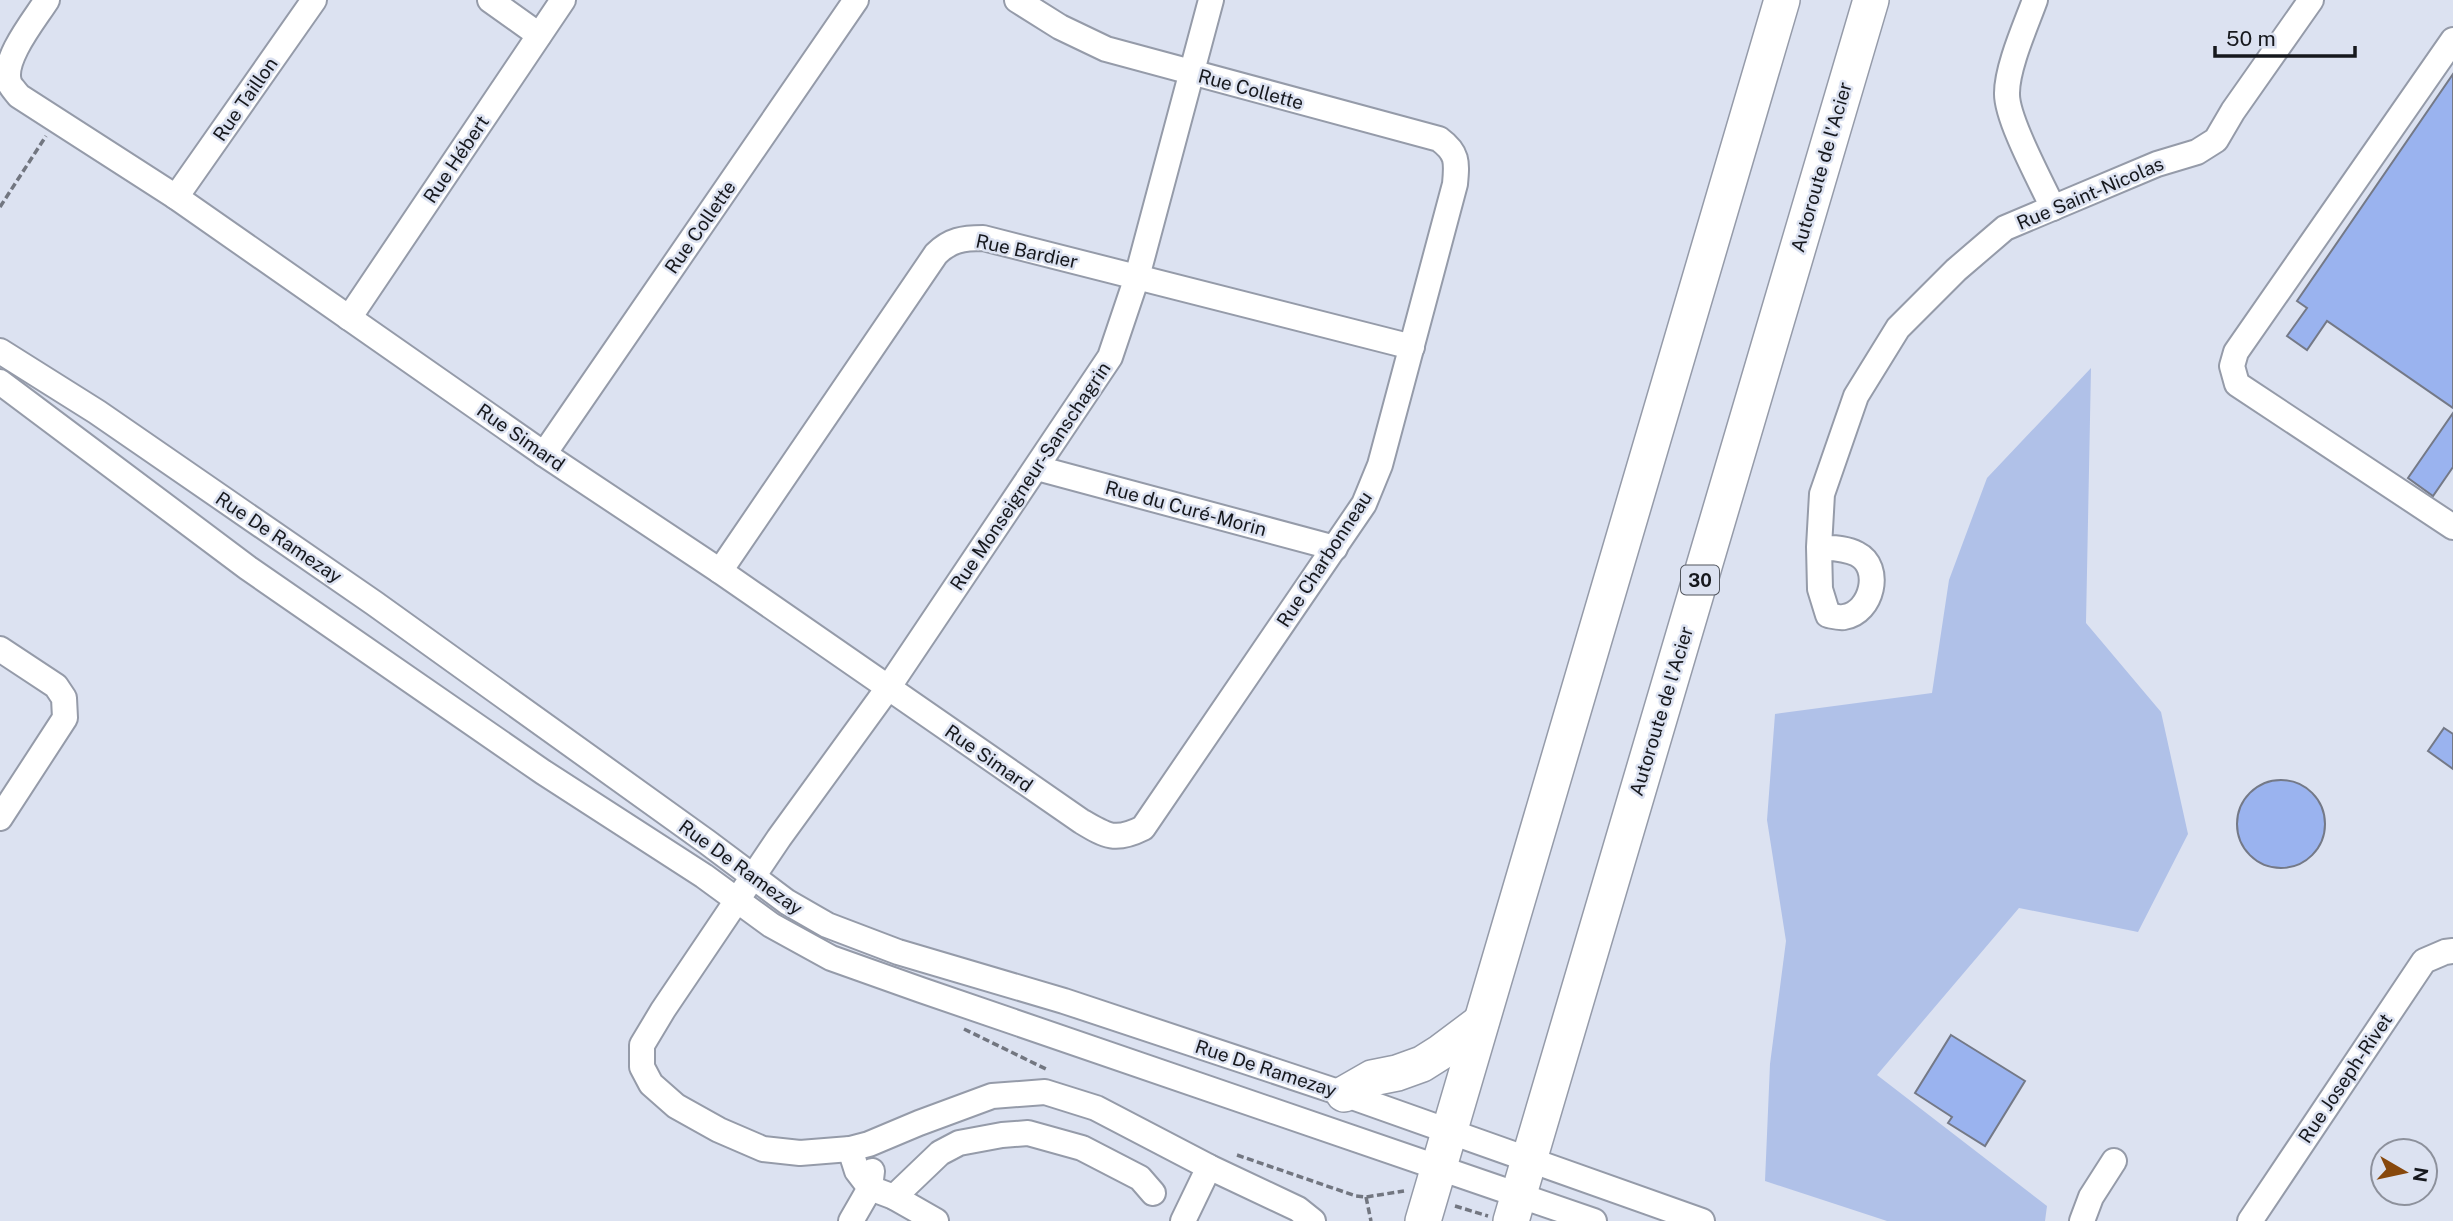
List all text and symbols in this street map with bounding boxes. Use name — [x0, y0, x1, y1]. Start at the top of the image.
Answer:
scale bar — [2215, 14, 2355, 58]
text: 50 m — [2226, 26, 2276, 51]
street label: Rue Taillon — [208, 53, 282, 145]
street label: Rue Collette — [1196, 64, 1306, 114]
street label: Autoroute de l'Acier — [1786, 79, 1856, 255]
street label: Rue Hébert — [419, 111, 493, 207]
street label: Rue Saint-Nicolas — [2013, 152, 2167, 234]
street label: Rue Collette — [660, 176, 740, 278]
street label: Rue Bardier — [974, 229, 1080, 273]
street label: Rue Monseigneur-Sanschagrin — [945, 358, 1115, 594]
street label: Rue Simard — [473, 399, 569, 475]
street label: Rue du Curé-Morin — [1103, 476, 1269, 540]
street label: Rue De Ramezay — [212, 487, 346, 587]
street label: Rue Charbonneau — [1272, 487, 1376, 631]
road number: 30 — [1681, 566, 1719, 594]
street label: Autoroute de l'Acier — [1625, 624, 1697, 798]
street label: Rue Simard — [941, 720, 1037, 796]
street label: Rue De Ramezay — [675, 815, 807, 919]
street label: Rue Joseph-Rivet — [2294, 1009, 2396, 1147]
street label: Rue De Ramezay — [1193, 1035, 1339, 1101]
north arrow — [2369, 1137, 2439, 1207]
text: N — [2409, 1166, 2433, 1184]

